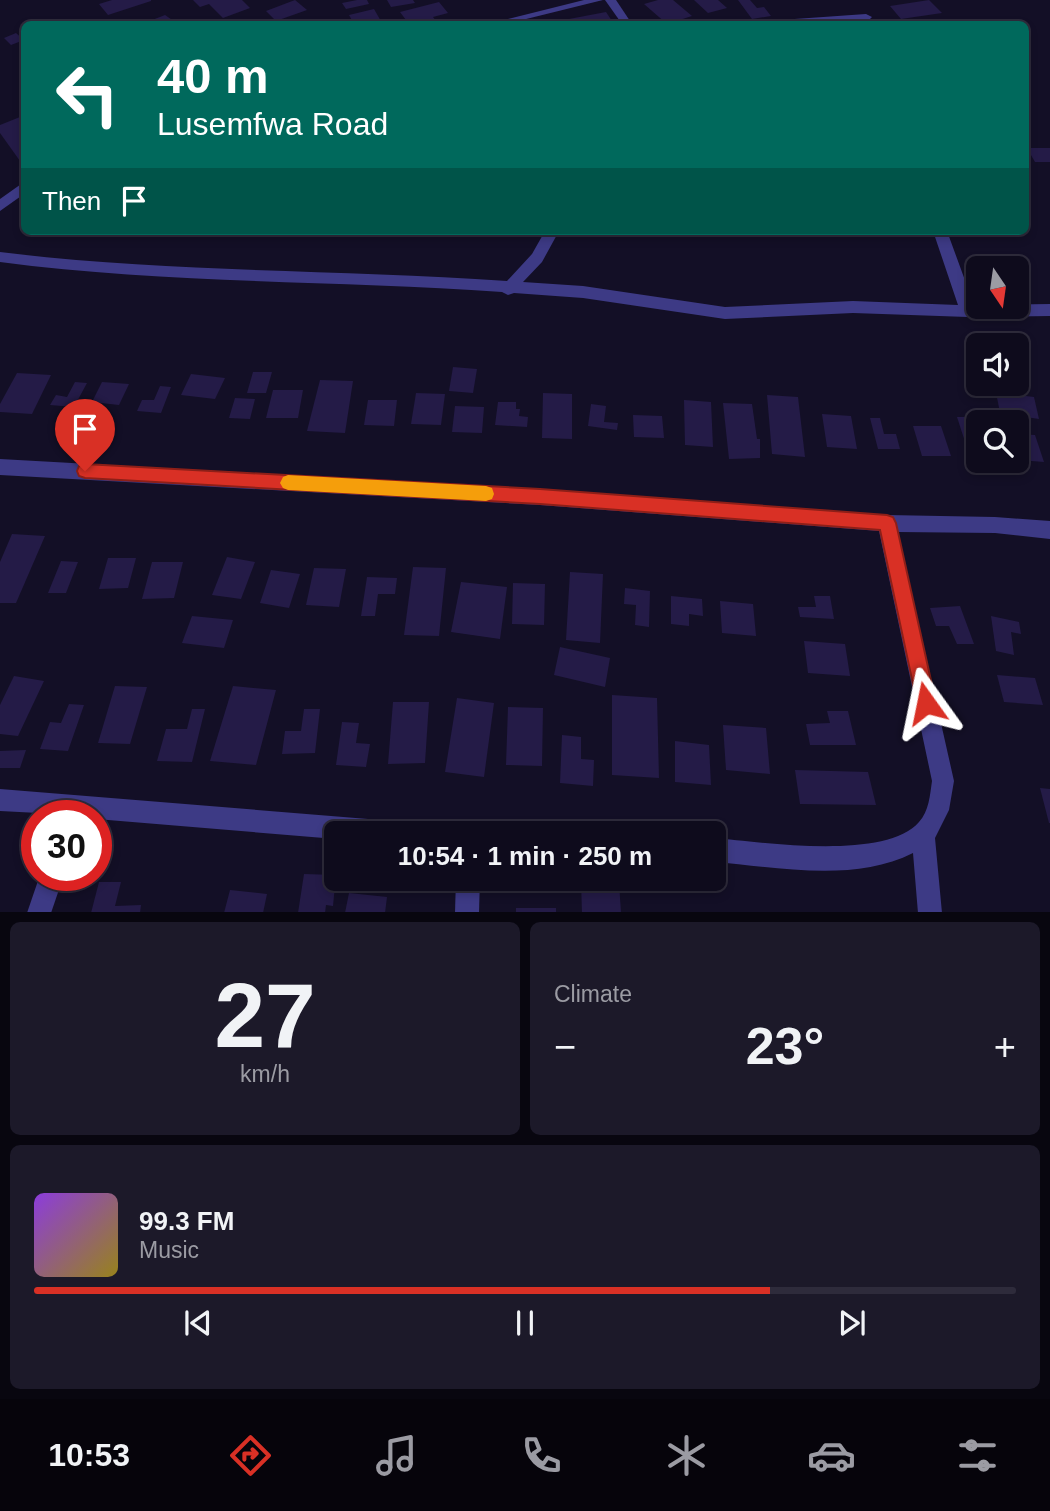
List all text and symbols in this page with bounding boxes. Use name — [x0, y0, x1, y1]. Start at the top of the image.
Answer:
icon: left — [42, 49, 133, 140]
text: 40 m — [157, 49, 269, 103]
text: Lusemfwa Road — [157, 106, 388, 142]
icon: arrive — [115, 182, 153, 220]
text: Then — [42, 186, 101, 216]
north arrow — [966, 256, 1029, 318]
map controls — [966, 256, 1029, 473]
button: sound — [966, 333, 1029, 396]
pin — [55, 399, 115, 471]
icon: arrive — [66, 410, 104, 448]
button: search — [966, 410, 1029, 473]
position arrow — [889, 666, 963, 740]
speed limit sign: 30 — [21, 800, 112, 891]
text: 10:54 · 1 min · 250 m — [398, 841, 652, 871]
text: 27 — [214, 965, 316, 1066]
text: Climate — [554, 981, 632, 1007]
text: 23° — [746, 1017, 824, 1075]
text: − — [554, 1026, 576, 1068]
text: + — [994, 1026, 1016, 1068]
text: km/h — [240, 1061, 290, 1087]
text: 99.3 FM — [139, 1206, 234, 1236]
text: Music — [139, 1237, 199, 1263]
icon: previous — [179, 1304, 217, 1342]
icon: pause — [506, 1304, 544, 1342]
icon: next — [833, 1304, 871, 1342]
icon: directions — [226, 1431, 275, 1480]
icon: music — [372, 1431, 421, 1480]
icon: phone — [517, 1431, 566, 1480]
icon: climate — [662, 1431, 711, 1480]
icon: car — [807, 1431, 856, 1480]
icon: filters — [953, 1431, 1002, 1480]
text: 10:53 — [48, 1437, 130, 1473]

